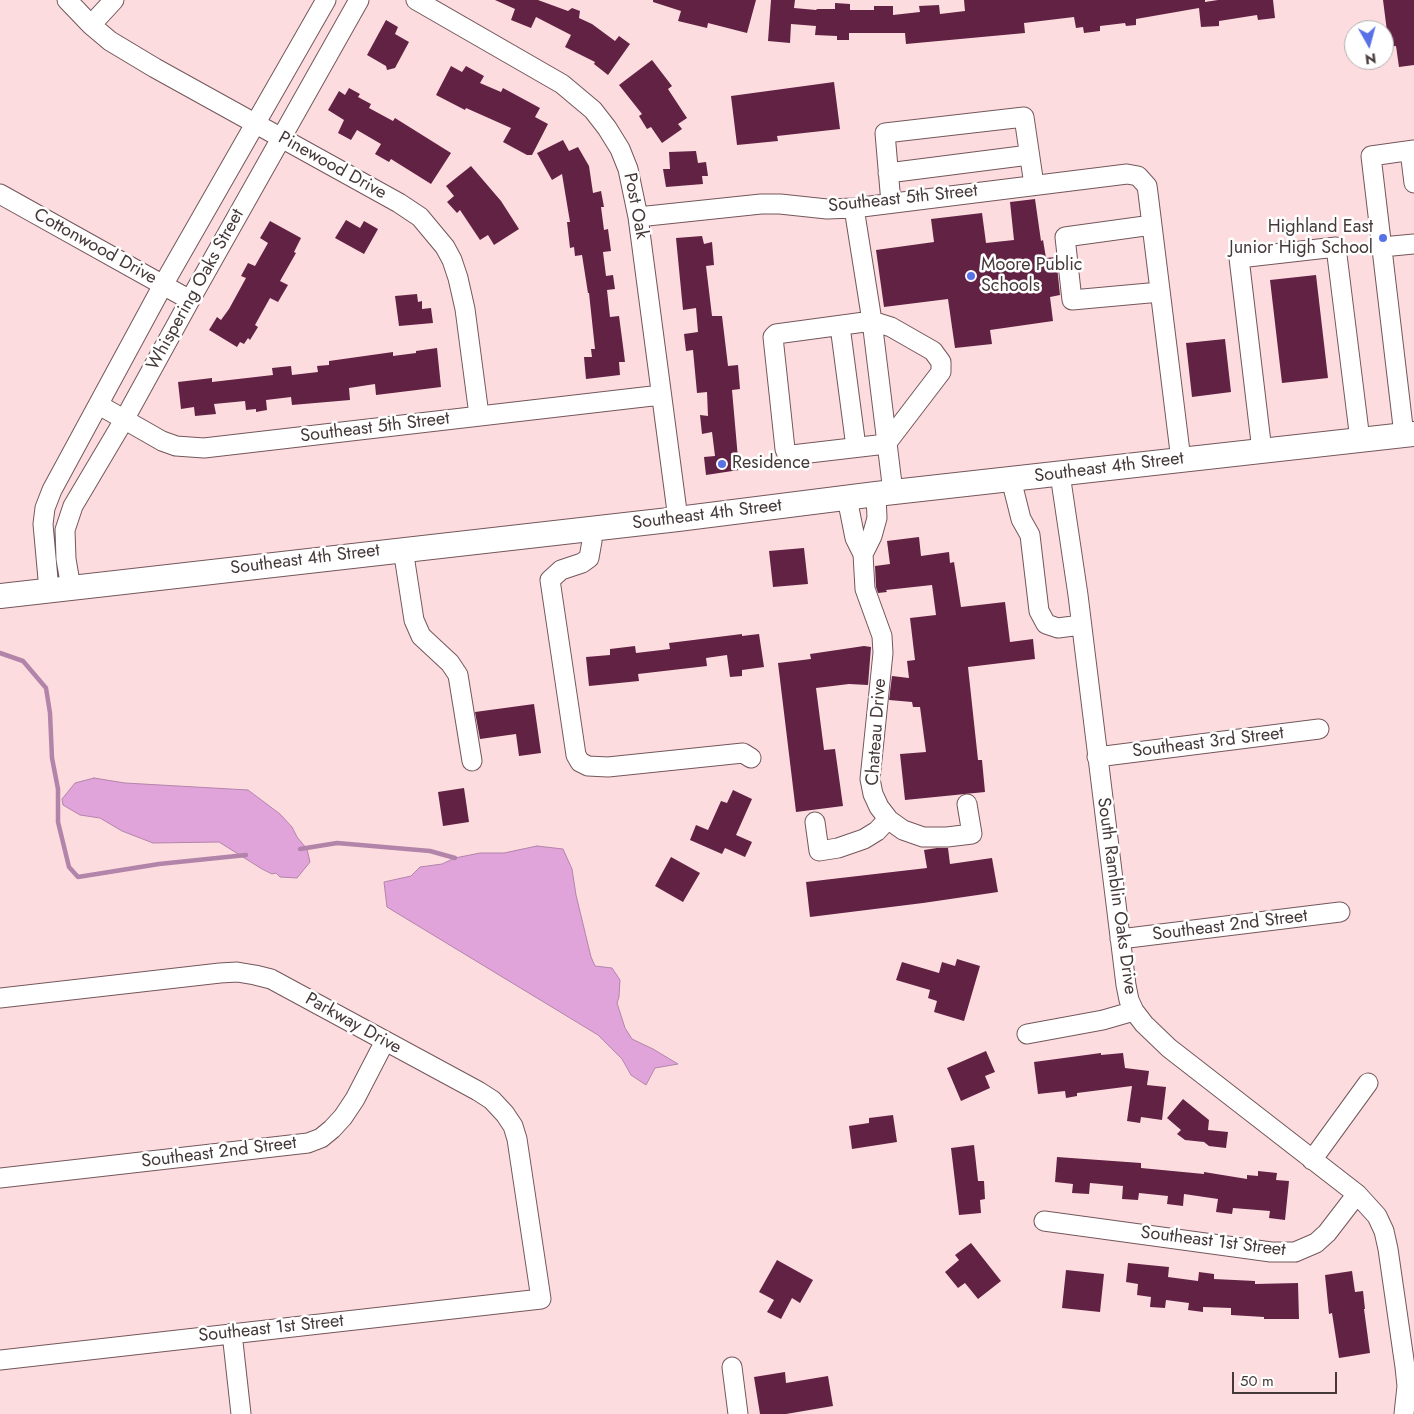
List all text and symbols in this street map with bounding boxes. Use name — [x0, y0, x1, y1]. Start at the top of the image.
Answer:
north arrow — [1344, 20, 1394, 70]
text: N — [1364, 48, 1377, 69]
street label: Pinewood Drive — [274, 127, 390, 205]
street label: Post Oak — [618, 171, 652, 241]
street label: Southeast 5th Street — [827, 180, 979, 218]
street label: Cottonwood Drive — [30, 204, 160, 290]
street label: Whispering Oaks Street — [143, 206, 249, 374]
place label: Highland East Junior High School — [1229, 217, 1373, 260]
marker: Highland East Junior High School — [1377, 232, 1389, 244]
place label: Moore Public Schools — [981, 255, 1082, 298]
marker: Moore Public Schools — [965, 270, 977, 282]
street label: Southeast 5th Street — [299, 408, 451, 448]
street label: Southeast 4th Street — [1033, 448, 1185, 488]
place label: Residence — [732, 453, 810, 475]
marker: Residence — [716, 458, 728, 470]
street label: Southeast 4th Street — [631, 495, 783, 535]
street label: Southeast 4th Street — [229, 540, 381, 580]
street label: Chateau Drive — [862, 678, 892, 786]
street label: Southeast 3rd Street — [1131, 723, 1285, 763]
street label: South Ramblin Oaks Drive — [1091, 796, 1141, 996]
street label: Southeast 2nd Street — [1151, 906, 1309, 946]
street label: Parkway Drive — [301, 989, 405, 1059]
street label: Southeast 2nd Street — [140, 1133, 298, 1173]
street label: Southeast 1st Street — [1139, 1222, 1287, 1262]
street label: Southeast 1st Street — [197, 1311, 345, 1347]
scale bar — [1234, 1362, 1339, 1394]
text: 50 m — [1240, 1370, 1274, 1392]

